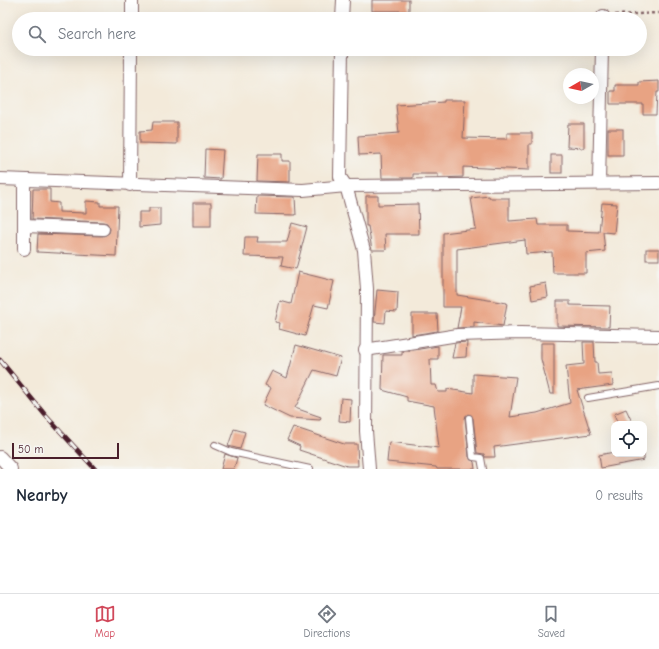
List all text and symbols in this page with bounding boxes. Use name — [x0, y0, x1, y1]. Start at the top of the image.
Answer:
search box — [12, 12, 647, 56]
icon: search — [26, 23, 48, 45]
text: Search here — [58, 25, 136, 43]
north arrow — [563, 68, 599, 104]
map controls — [611, 421, 647, 457]
button: locate — [611, 421, 647, 457]
scale bar — [12, 441, 119, 460]
text: 50 m — [18, 443, 43, 456]
text: Nearby — [16, 486, 67, 505]
text: 0 results — [595, 488, 643, 503]
tab: Map — [94, 603, 116, 640]
tab: Directions — [304, 603, 350, 640]
tab: Saved — [538, 603, 565, 640]

